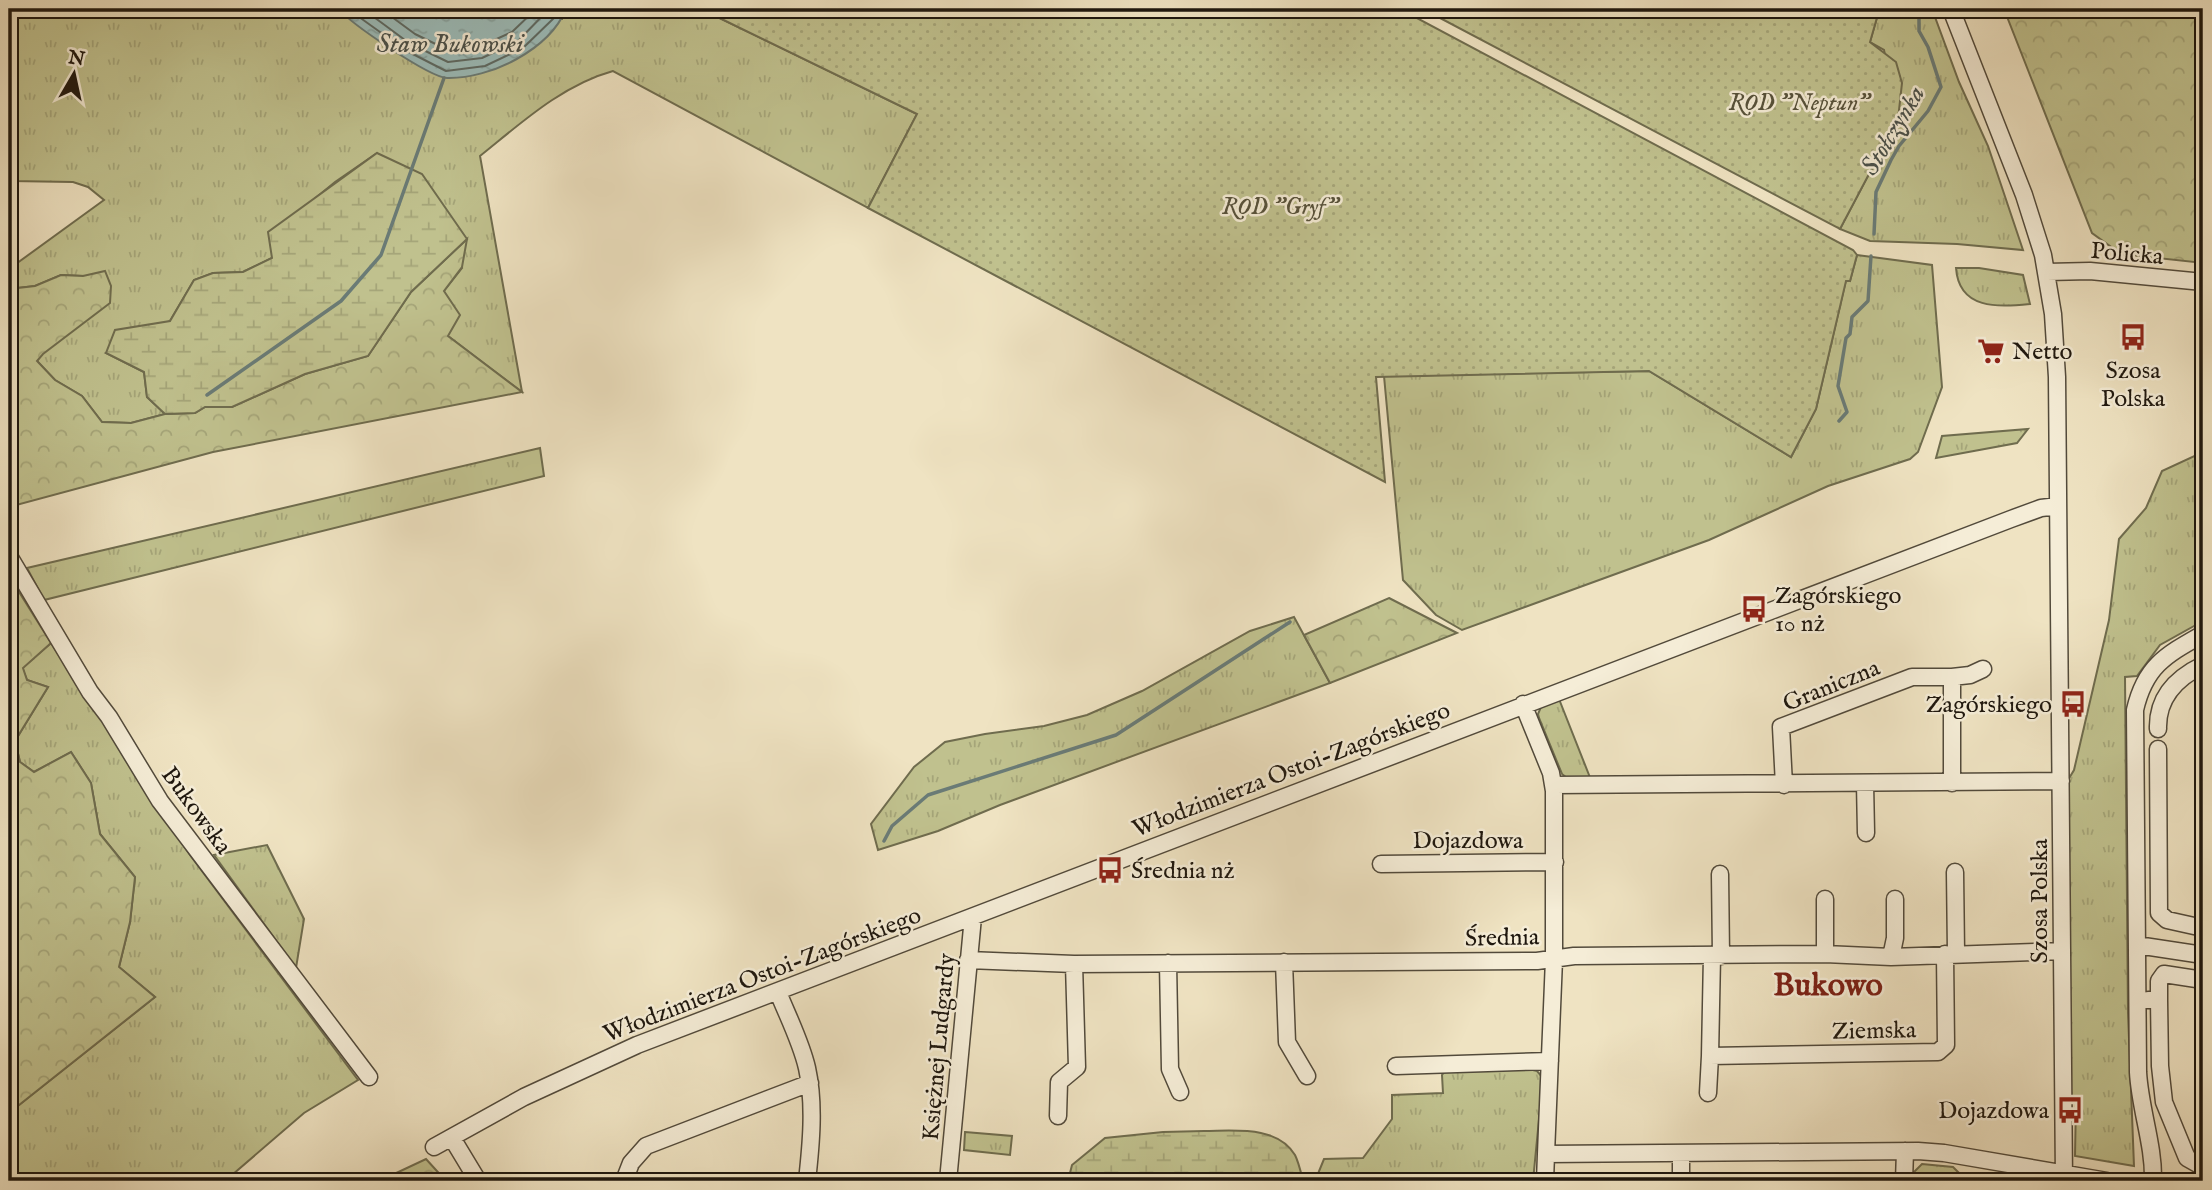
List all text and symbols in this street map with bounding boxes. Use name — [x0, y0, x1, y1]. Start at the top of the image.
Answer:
water label: Staw Bukowski — [377, 28, 525, 61]
north arrow — [38, 38, 108, 108]
text: N — [65, 46, 87, 72]
water label: Stołczynka — [1854, 80, 1933, 182]
park label: ROD "Neptun" — [1728, 88, 1872, 119]
park label: ROD "Gryf" — [1222, 192, 1341, 223]
street label: Policka — [2089, 236, 2165, 273]
bus stop icon: Szosa Polska — [2118, 322, 2148, 352]
supermarket icon: Netto — [1976, 336, 2006, 366]
place label: Netto — [2012, 337, 2073, 368]
place label: Szosa Polska — [2101, 356, 2166, 415]
place label: Zagórskiego 10 nż — [1775, 581, 1901, 640]
bus stop icon: Zagórskiego 10 nż — [1739, 594, 1769, 624]
street label: Graniczna — [1778, 653, 1885, 720]
bus stop icon: Zagórskiego — [2058, 689, 2088, 719]
place label: Zagórskiego — [1926, 690, 2052, 721]
street label: Włodzimierza Ostoi-Zagórskiego — [1128, 695, 1455, 845]
street label: Bukowska — [154, 761, 238, 861]
street label: Dojazdowa — [1413, 826, 1524, 857]
street label: Szosa Polska — [2025, 838, 2056, 963]
bus stop icon: Średnia nż — [1095, 855, 1125, 885]
place label: Średnia nż — [1131, 856, 1235, 887]
street label: Włodzimierza Ostoi-Zagórskiego — [599, 900, 926, 1050]
street label: Średnia — [1465, 922, 1540, 955]
street label: Księżnej Ludgardy — [916, 952, 963, 1142]
district label: Bukowo — [1773, 966, 1883, 1007]
street label: Ziemska — [1832, 1015, 1917, 1048]
bus stop icon: Dojazdowa — [2055, 1095, 2085, 1125]
place label: Dojazdowa — [1938, 1096, 2050, 1127]

